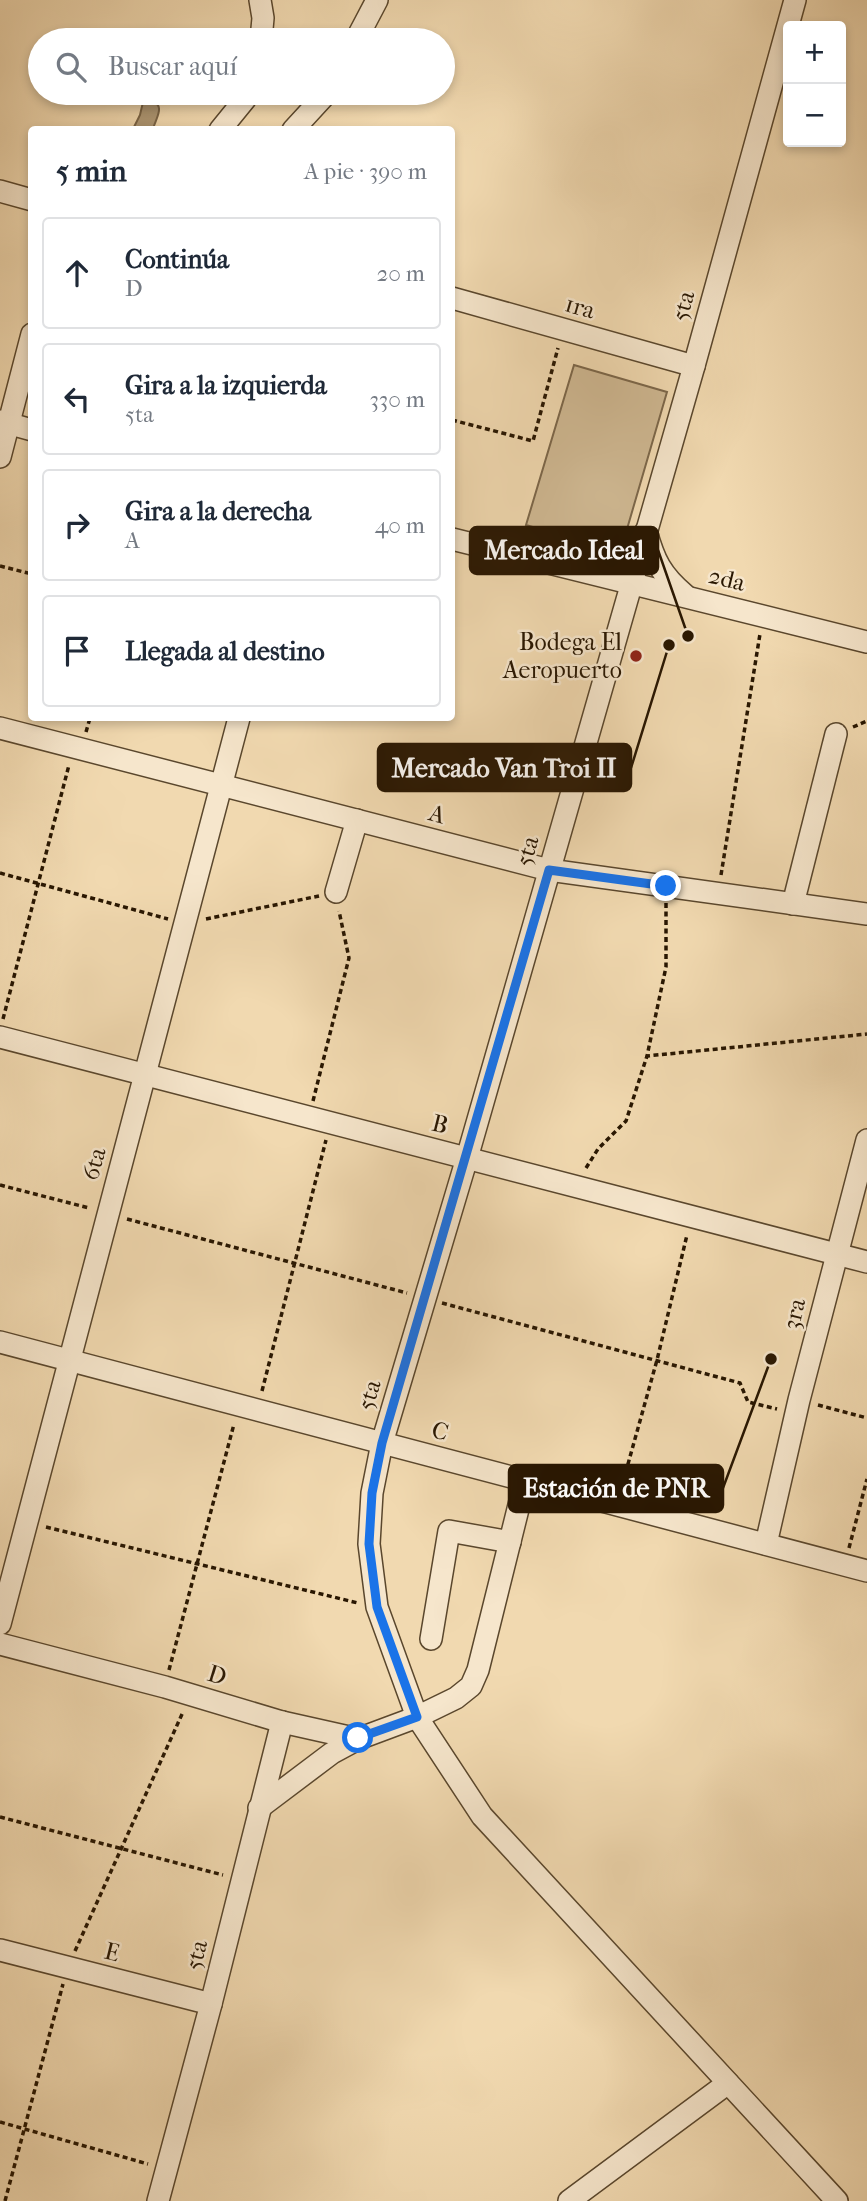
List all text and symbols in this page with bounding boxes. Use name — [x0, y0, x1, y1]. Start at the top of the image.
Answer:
map controls — [783, 21, 846, 147]
button: + — [783, 21, 846, 84]
search box — [28, 28, 455, 105]
icon: search — [52, 48, 90, 86]
text: Buscar aquí — [108, 51, 237, 82]
button: − — [783, 84, 846, 147]
text: 5 min — [56, 154, 127, 189]
text: A pie · 390 m — [304, 158, 427, 185]
text: Continúa — [125, 244, 229, 275]
icon: ahead — [58, 254, 96, 292]
text: 20 m — [376, 260, 425, 287]
text: D — [125, 275, 143, 302]
street label: 5ta — [666, 287, 701, 324]
street label: 1ra — [562, 289, 599, 325]
text: Gira a la izquierda — [125, 370, 327, 401]
icon: left — [58, 380, 96, 418]
text: 330 m — [369, 386, 425, 413]
text: 5ta — [125, 401, 154, 428]
text: Gira a la derecha — [125, 496, 311, 527]
icon: right — [58, 506, 96, 544]
text: 40 m — [375, 512, 425, 539]
text: A — [125, 527, 140, 554]
callout: Mercado Ideal — [470, 527, 658, 574]
text: Mercado Ideal — [484, 535, 645, 566]
street label: 2da — [706, 561, 749, 597]
place label: Bodega El Aeropuerto — [502, 628, 622, 684]
icon: arrive — [58, 632, 96, 670]
text: Llegada al destino — [125, 636, 325, 667]
marker: Bodega El Aeropuerto — [628, 648, 644, 664]
callout: Mercado Van Troi II — [378, 744, 631, 791]
text: Mercado Van Troi II — [392, 753, 616, 784]
street label: A — [425, 798, 449, 830]
street label: 5ta — [509, 832, 545, 869]
route end — [650, 870, 681, 901]
street label: B — [429, 1109, 451, 1139]
street label: 6ta — [76, 1144, 112, 1183]
street label: 3ra — [777, 1295, 812, 1333]
street label: 5ta — [351, 1376, 387, 1413]
street label: C — [429, 1415, 451, 1447]
callout: Estación de PNR — [509, 1465, 723, 1512]
text: Estación de PNR — [523, 1473, 711, 1504]
street label: D — [204, 1659, 230, 1691]
route start — [342, 1722, 373, 1753]
street label: 5ta — [179, 1936, 213, 1973]
street label: E — [102, 1937, 122, 1967]

